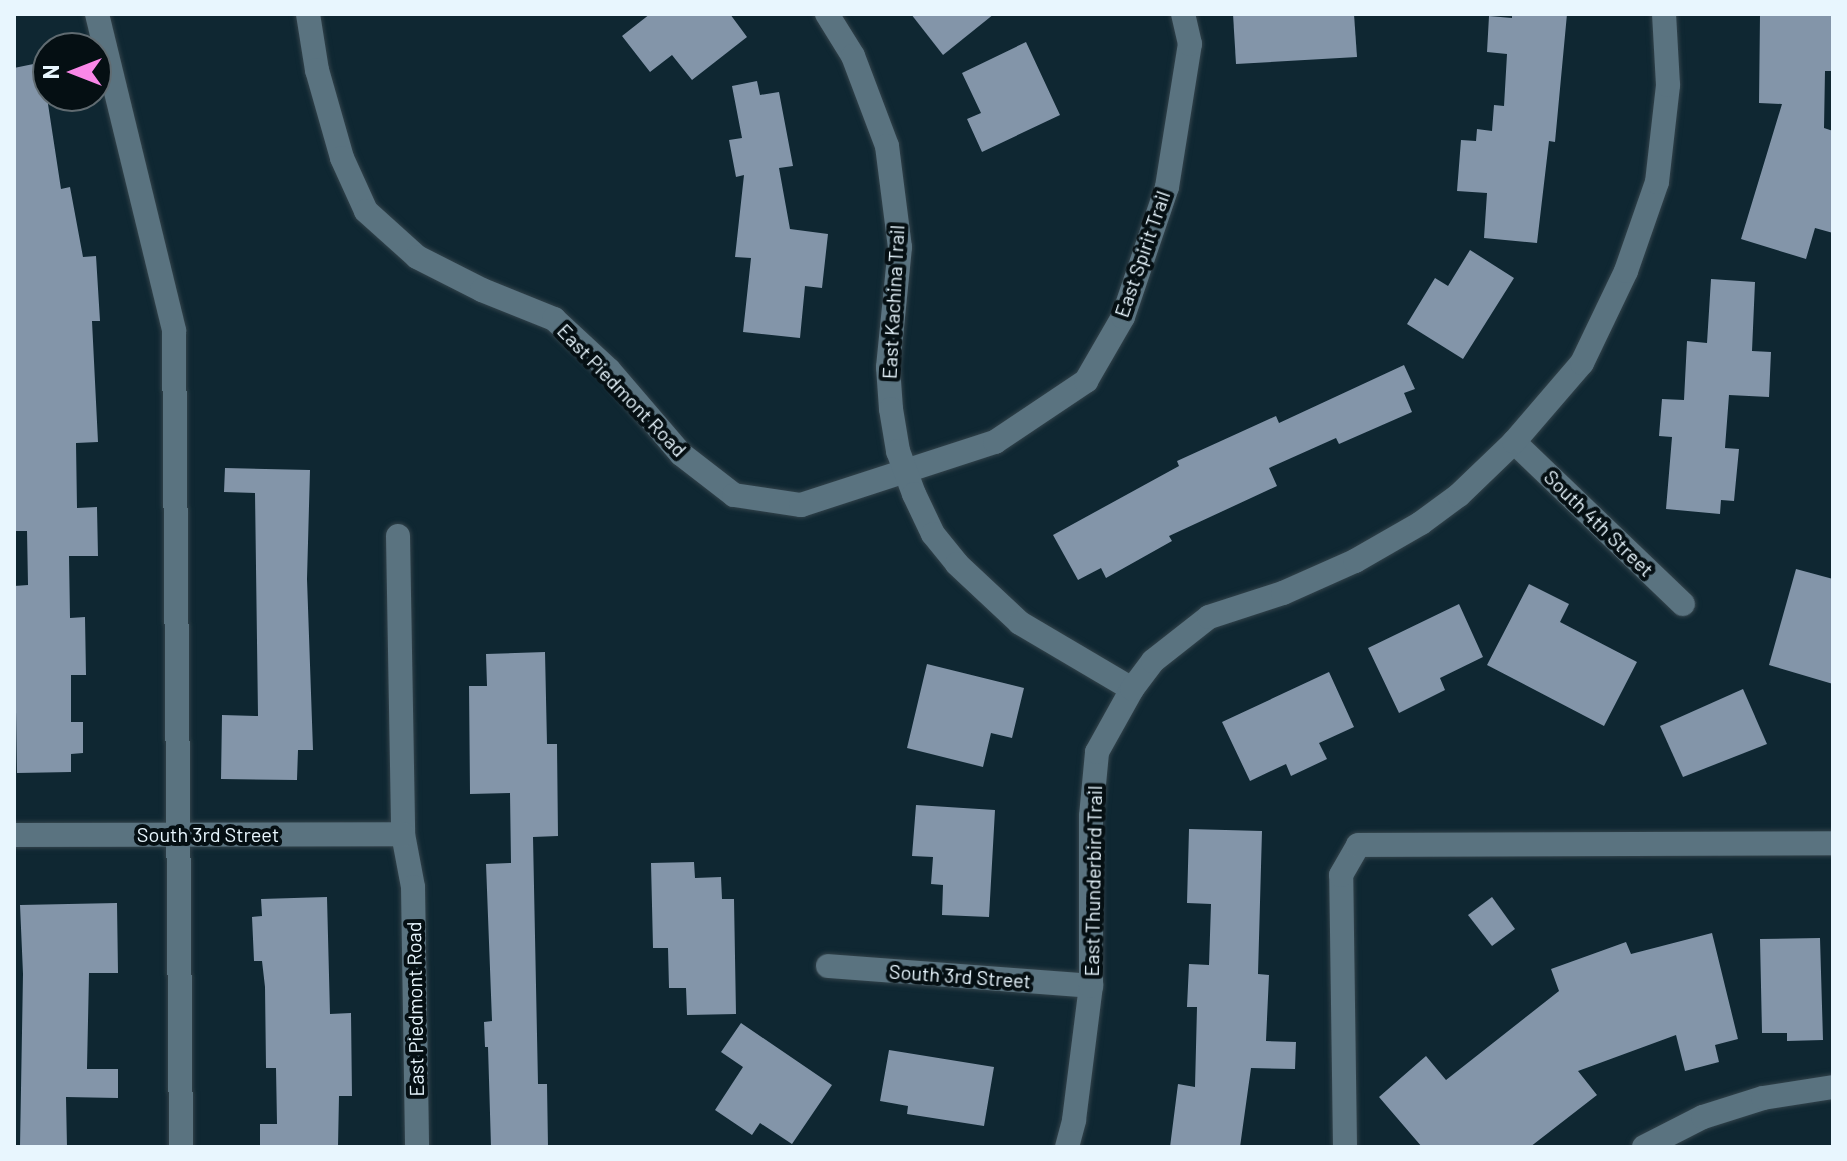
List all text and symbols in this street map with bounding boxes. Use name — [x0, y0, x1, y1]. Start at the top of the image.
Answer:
north arrow — [32, 32, 112, 112]
text: N — [37, 65, 63, 79]
street label: East Spirit Trail — [1109, 188, 1175, 320]
street label: East Kachina Trail — [877, 224, 909, 380]
street label: East Piedmont Road — [552, 319, 692, 461]
street label: South 4th Street — [1539, 465, 1659, 581]
street label: East Thunderbird Trail — [1079, 785, 1107, 977]
street label: South 3rd Street — [137, 822, 279, 846]
street label: East Piedmont Road — [401, 921, 429, 1097]
street label: South 3rd Street — [888, 959, 1032, 993]

